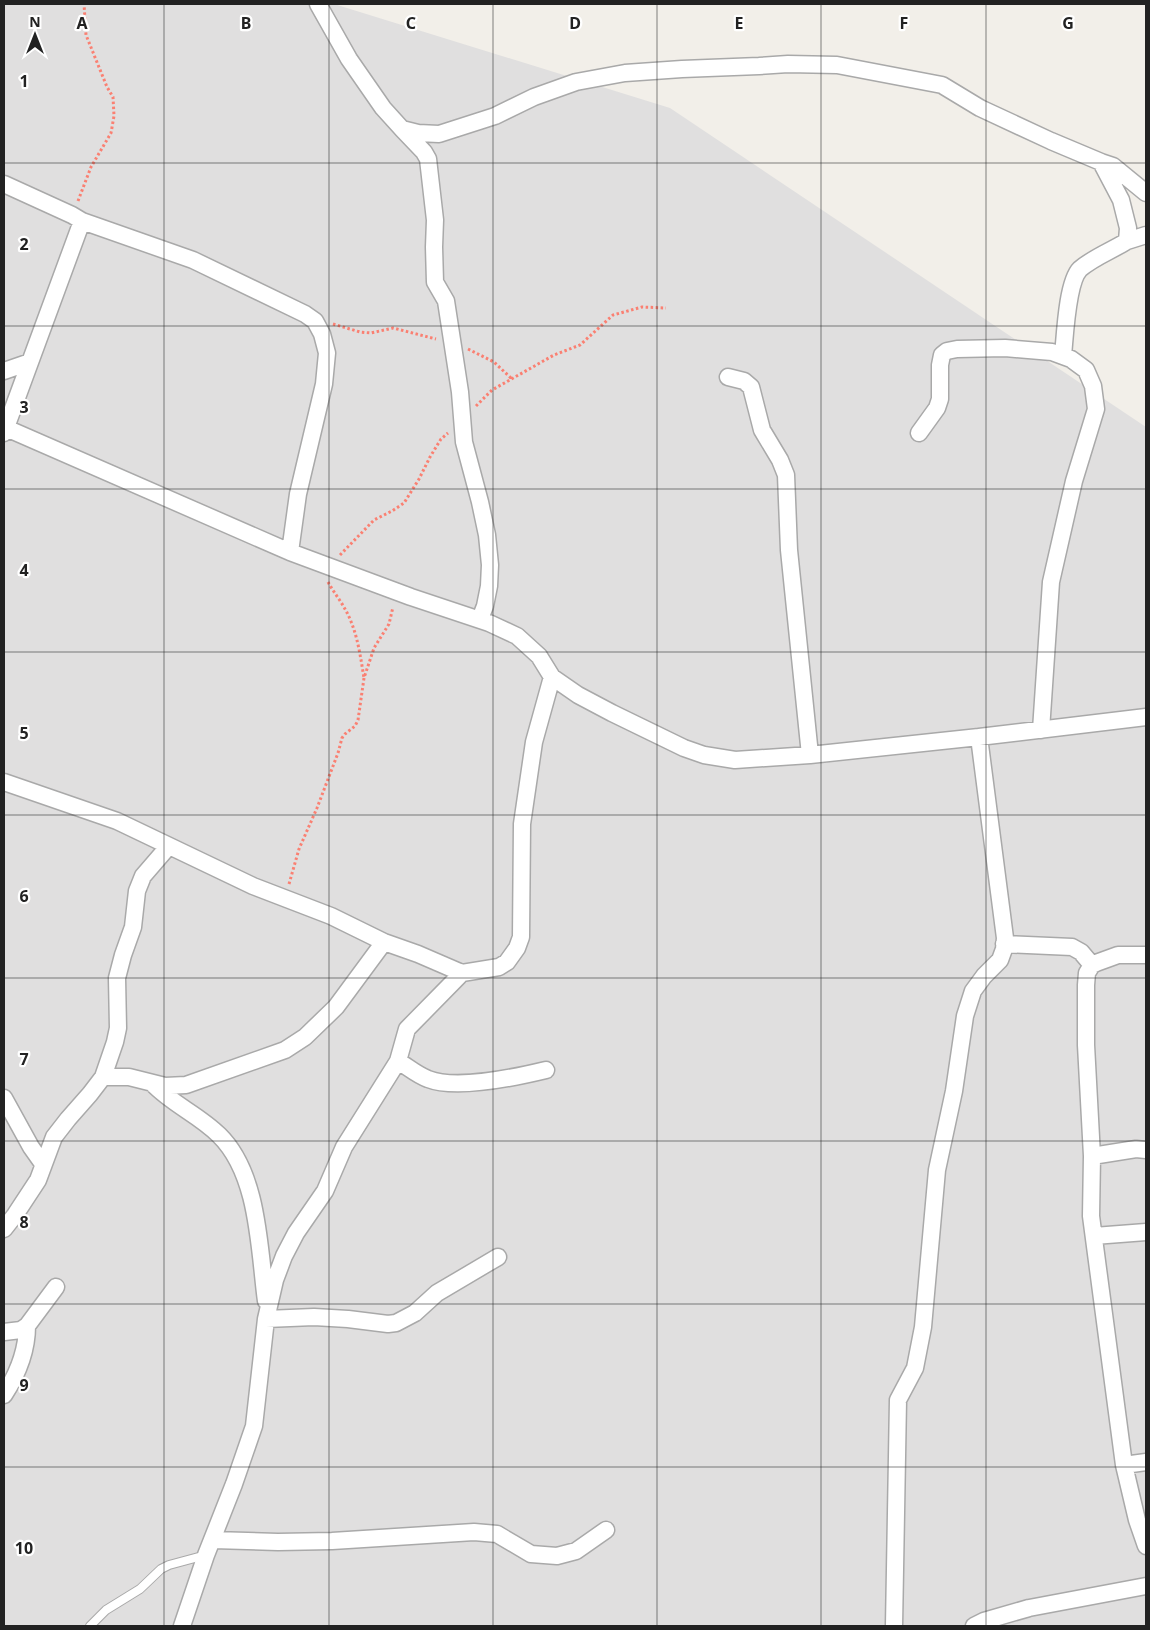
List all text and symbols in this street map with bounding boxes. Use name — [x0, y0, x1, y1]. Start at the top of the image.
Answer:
north arrow — [10, 10, 60, 60]
text: N — [29, 12, 41, 31]
text: A — [76, 12, 88, 34]
text: B — [241, 12, 251, 34]
text: C — [406, 12, 416, 34]
text: D — [569, 12, 581, 34]
text: E — [735, 12, 744, 34]
text: F — [900, 12, 908, 34]
text: G — [1062, 12, 1074, 34]
text: 1 — [19, 70, 29, 92]
text: 2 — [19, 233, 29, 255]
text: 3 — [19, 396, 29, 418]
text: 4 — [19, 559, 29, 581]
text: 5 — [19, 722, 29, 744]
text: 6 — [19, 885, 29, 907]
text: 7 — [19, 1048, 29, 1070]
text: 8 — [19, 1211, 29, 1233]
text: 9 — [19, 1374, 29, 1396]
text: 10 — [15, 1537, 33, 1559]

